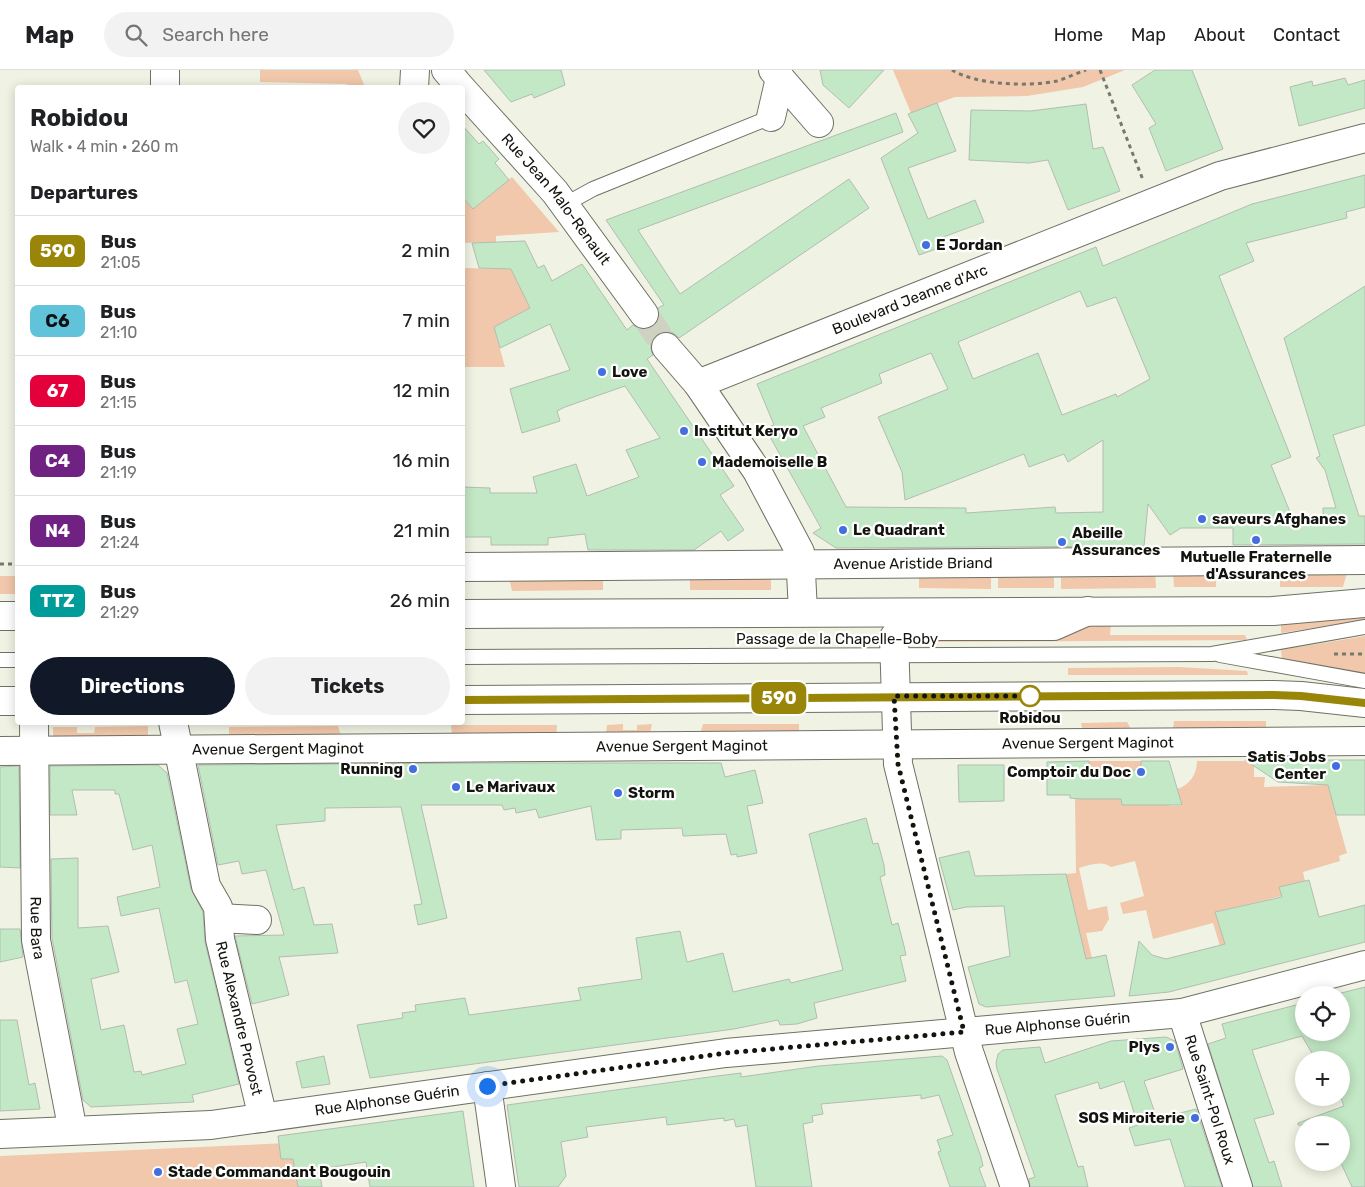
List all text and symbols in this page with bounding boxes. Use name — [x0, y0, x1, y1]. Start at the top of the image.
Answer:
search box — [104, 12, 454, 57]
text: Map — [25, 21, 74, 49]
icon: search — [122, 21, 150, 49]
text: Search here — [162, 23, 269, 46]
text: Home — [1054, 24, 1103, 46]
text: Map — [1131, 24, 1166, 46]
text: About — [1194, 24, 1245, 46]
text: Contact — [1273, 24, 1340, 46]
button: heart — [398, 102, 450, 154]
text: Robidou — [30, 104, 128, 132]
street label: Rue Jean Malo-Renault — [498, 130, 614, 269]
text: Walk · 4 min · 260 m — [30, 137, 179, 156]
text: Departures — [30, 181, 138, 204]
text: Bus — [100, 230, 136, 253]
place label: E Jordan — [936, 236, 1003, 254]
text: 2 min — [401, 239, 450, 262]
marker: E Jordan — [920, 239, 932, 251]
text: 590 — [40, 240, 75, 262]
text: 21:05 — [100, 253, 140, 272]
street label: Boulevard Jeanne d'Arc — [830, 261, 990, 339]
text: Bus — [100, 300, 136, 323]
text: 7 min — [403, 309, 450, 332]
text: C6 — [45, 310, 70, 332]
text: 21:10 — [100, 323, 137, 342]
place label: Love — [612, 363, 647, 381]
marker: Love — [596, 366, 608, 378]
text: Bus — [100, 370, 136, 393]
text: 12 min — [393, 379, 450, 402]
text: 67 — [47, 380, 68, 402]
text: 21:15 — [100, 393, 137, 412]
place label: Institut Keryo — [694, 422, 798, 440]
marker: Institut Keryo — [678, 425, 690, 437]
text: Bus — [100, 440, 136, 463]
text: 16 min — [393, 449, 450, 472]
text: C4 — [45, 450, 70, 472]
place label: Mademoiselle B — [712, 453, 827, 471]
marker: Mademoiselle B — [696, 456, 708, 468]
text: 21:19 — [100, 463, 137, 482]
text: Bus — [100, 510, 136, 533]
place label: saveurs Afghanes — [1212, 510, 1346, 528]
marker: saveurs Afghanes — [1196, 513, 1208, 525]
text: 21 min — [393, 519, 450, 542]
text: N4 — [45, 520, 70, 542]
place label: Le Quadrant — [853, 521, 945, 539]
marker: Le Quadrant — [837, 524, 849, 536]
place label: Abeille Assurances — [1072, 524, 1160, 559]
text: 21:24 — [100, 533, 140, 552]
marker: Mutuelle Fraternelle d'Assurances — [1250, 534, 1262, 546]
marker: Abeille Assurances — [1056, 536, 1068, 548]
place label: Mutuelle Fraternelle d'Assurances — [1180, 548, 1332, 583]
street label: Avenue Aristide Briand — [833, 554, 993, 573]
text: Bus — [100, 580, 136, 603]
text: 26 min — [390, 589, 450, 612]
text: TTZ — [40, 590, 75, 612]
text: 21:29 — [100, 603, 139, 622]
street label: Passage de la Chapelle-Boby — [736, 630, 938, 648]
button: Directions — [30, 657, 235, 715]
button: Tickets — [245, 657, 450, 715]
line badge: 590 — [750, 682, 808, 714]
marker: Robidou — [1019, 685, 1041, 707]
text: 590 — [761, 687, 797, 709]
place label: Robidou — [999, 709, 1061, 727]
street label: Avenue Sergent Maginot — [1002, 733, 1174, 753]
street label: Avenue Sergent Maginot — [596, 736, 768, 756]
street label: Avenue Sergent Maginot — [192, 739, 364, 759]
place label: Satis Jobs Center — [1247, 748, 1326, 783]
place label: Running — [340, 760, 403, 778]
marker: Satis Jobs Center — [1330, 760, 1342, 772]
marker: Running — [407, 763, 419, 775]
place label: Comptoir du Doc — [1007, 763, 1131, 781]
marker: Comptoir du Doc — [1135, 766, 1147, 778]
place label: Le Marivaux — [466, 778, 555, 796]
marker: Le Marivaux — [450, 781, 462, 793]
place label: Storm — [628, 784, 675, 802]
marker: Storm — [612, 787, 624, 799]
street label: Rue Bara — [27, 896, 49, 961]
street label: Rue Alexandre Provost — [212, 939, 266, 1097]
map controls — [1295, 986, 1350, 1171]
button: locate — [1295, 986, 1350, 1041]
street label: Rue Alphonse Guérin — [984, 1009, 1131, 1039]
street label: Rue Saint-Pol Roux — [1181, 1033, 1239, 1167]
place label: Plys — [1129, 1038, 1160, 1056]
marker: Plys — [1164, 1041, 1176, 1053]
button: + — [1295, 1051, 1350, 1106]
your location — [475, 1074, 500, 1099]
street label: Rue Alphonse Guérin — [314, 1081, 461, 1119]
place label: SOS Miroiterie — [1078, 1109, 1185, 1127]
marker: SOS Miroiterie — [1189, 1112, 1201, 1124]
button: − — [1295, 1116, 1350, 1171]
place label: Stade Commandant Bougouin — [168, 1163, 391, 1181]
marker: Stade Commandant Bougouin — [152, 1166, 164, 1178]

